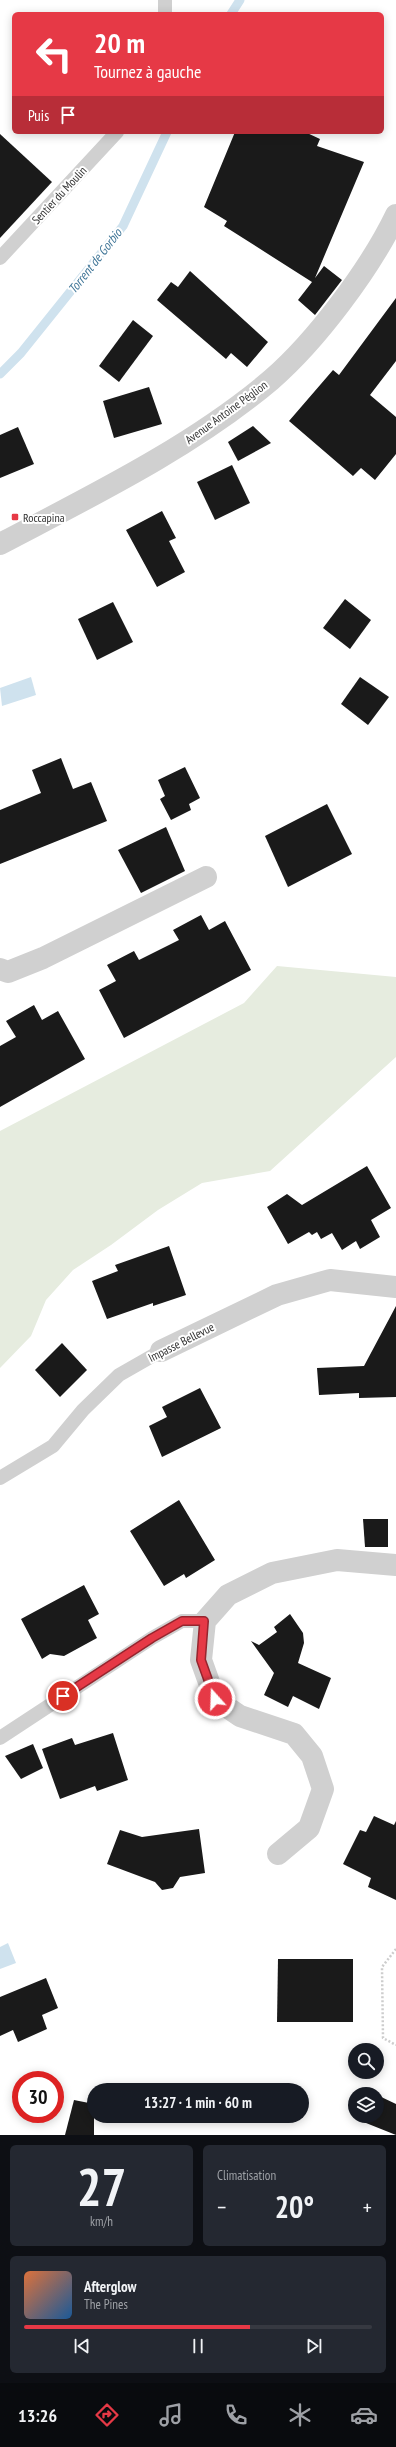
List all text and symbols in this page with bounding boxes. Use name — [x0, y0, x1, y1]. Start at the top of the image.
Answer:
text: 20 m — [94, 24, 145, 61]
icon: left — [28, 28, 80, 80]
text: Tournez à gauche — [94, 60, 201, 83]
icon: arrive — [57, 104, 79, 126]
text: Puis — [28, 106, 49, 125]
street label: Sentier du Moulin — [28, 163, 90, 227]
water label: Torrent de Gorbio — [64, 224, 127, 297]
street label: Avenue Antoine Péglion — [182, 377, 270, 447]
place label: Roccapina — [23, 510, 65, 525]
marker: Roccapina — [10, 512, 20, 522]
street label: Impasse Bellevue — [146, 1319, 217, 1365]
position arrow — [194, 1678, 236, 1720]
pin — [46, 1679, 80, 1713]
icon: arrive — [52, 1685, 74, 1707]
map controls — [348, 2043, 384, 2123]
button: search — [348, 2043, 384, 2079]
speed limit sign: 30 — [12, 2071, 64, 2123]
button: layers — [348, 2087, 384, 2123]
text: 13:27 · 1 min · 60 m — [144, 2093, 252, 2112]
text: 27 — [77, 2153, 126, 2220]
text: Climatisation — [217, 2167, 276, 2184]
text: 20° — [275, 2187, 314, 2226]
text: − — [217, 2193, 226, 2221]
text: + — [363, 2193, 372, 2221]
text: km/h — [90, 2213, 113, 2230]
text: Afterglow — [84, 2277, 136, 2296]
text: The Pines — [84, 2296, 128, 2313]
icon: previous — [71, 2335, 93, 2357]
icon: pause — [187, 2335, 209, 2357]
icon: next — [303, 2335, 325, 2357]
icon: directions — [93, 2401, 121, 2429]
icon: music — [157, 2401, 185, 2429]
icon: phone — [222, 2401, 250, 2429]
icon: climate — [286, 2401, 314, 2429]
icon: car — [350, 2401, 378, 2429]
text: 13:26 — [18, 2404, 57, 2427]

